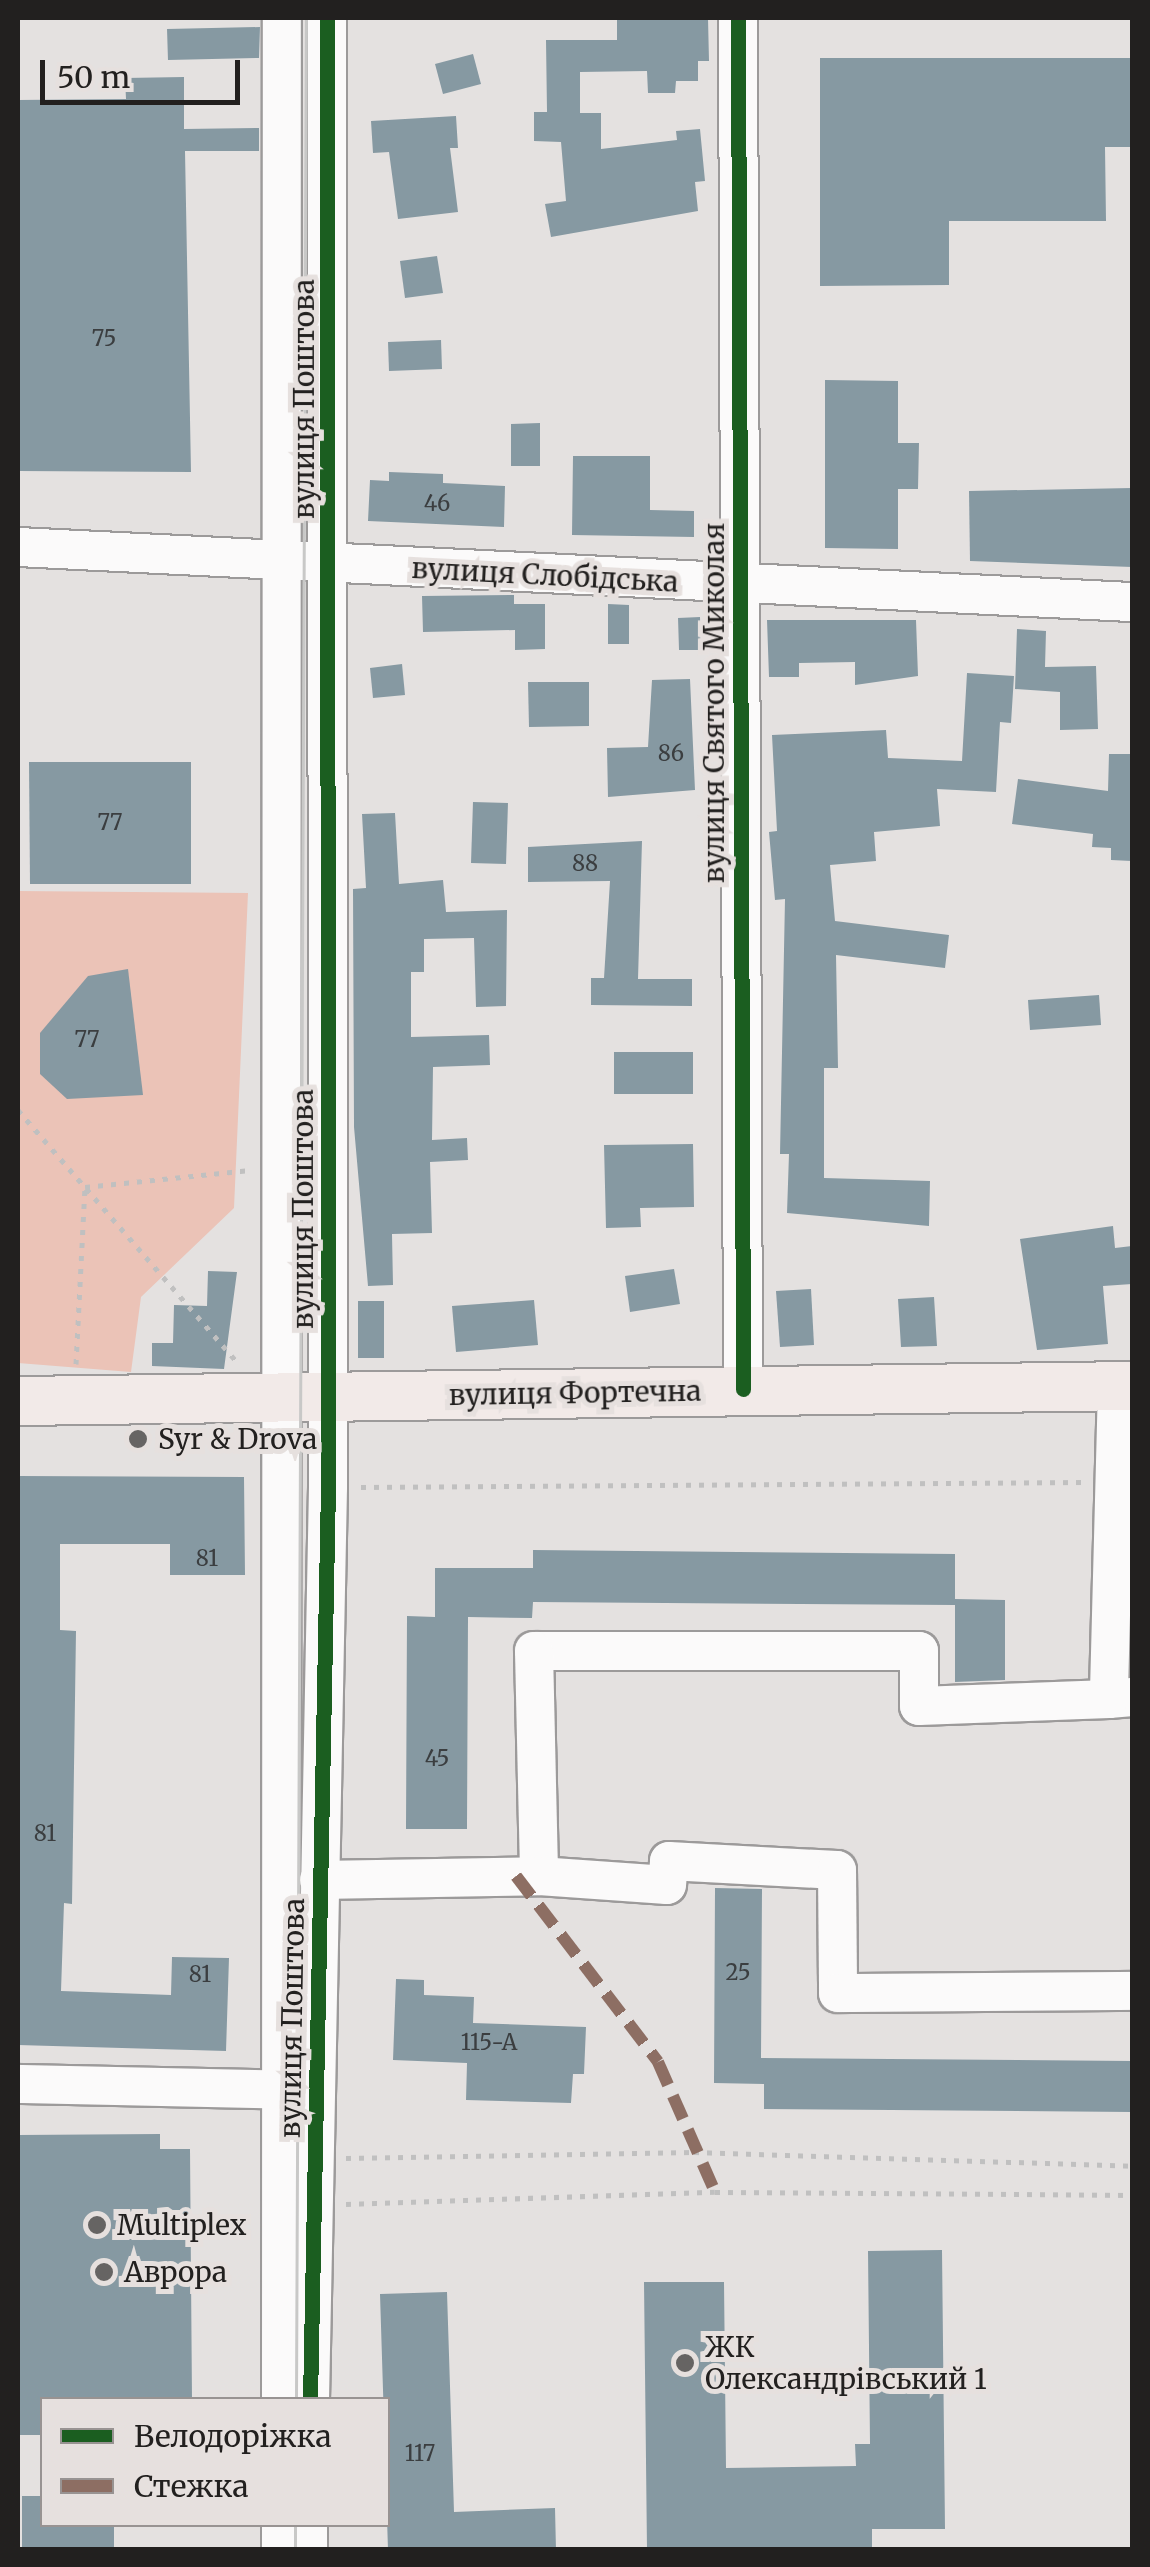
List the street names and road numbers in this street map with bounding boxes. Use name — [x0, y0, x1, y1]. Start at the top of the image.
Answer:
street label: вулиця Поштова — [287, 279, 321, 519]
street label: вулиця Святого Миколая — [697, 523, 731, 883]
street label: вулиця Слобідська — [411, 551, 679, 599]
street label: вулиця Поштова — [286, 1089, 320, 1329]
street label: вулиця Фортечна — [448, 1374, 702, 1412]
street label: вулиця Поштова — [273, 1898, 311, 2138]

